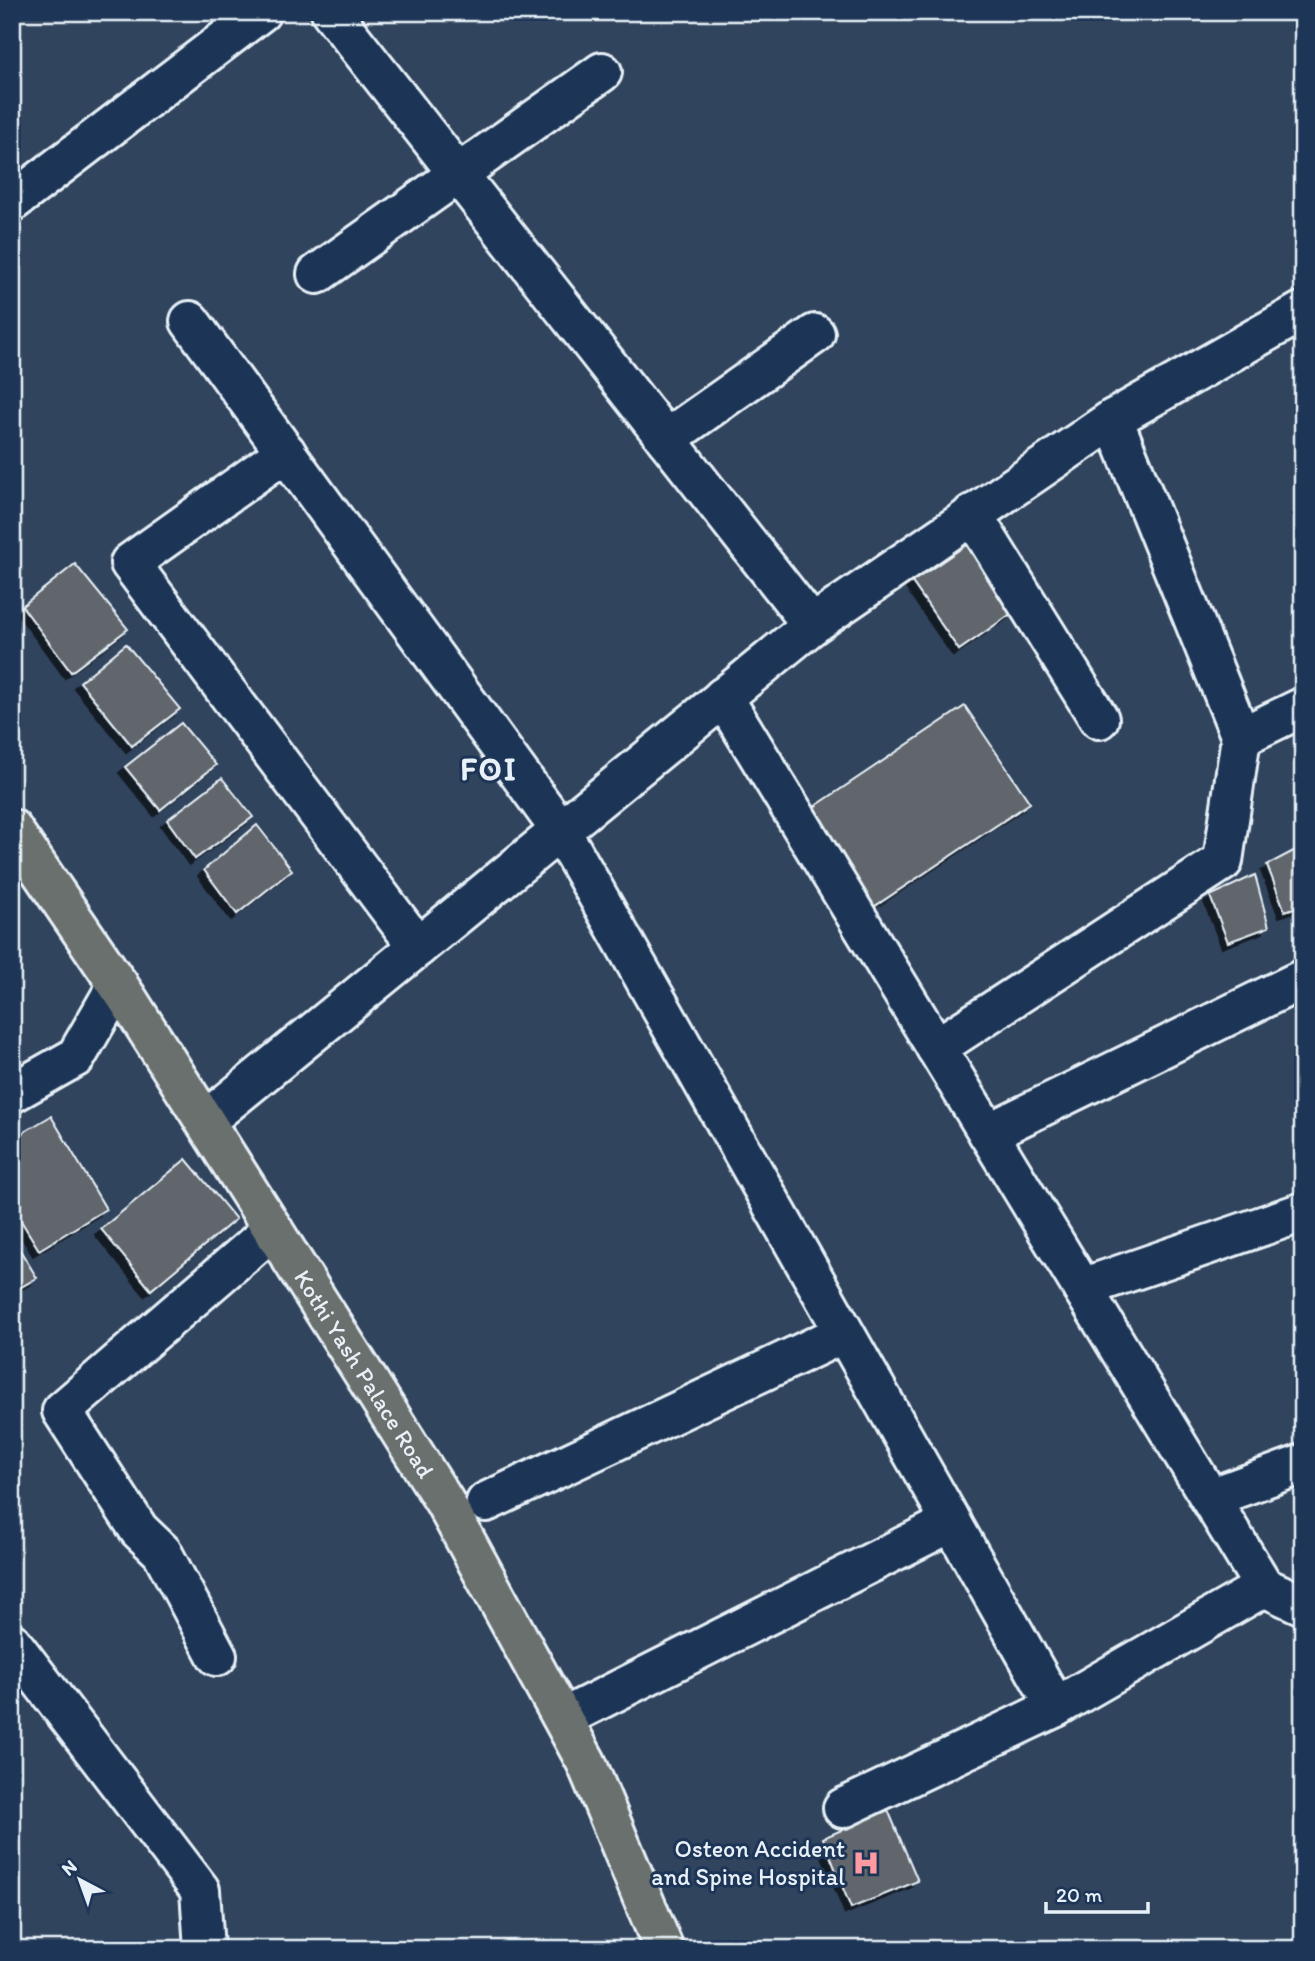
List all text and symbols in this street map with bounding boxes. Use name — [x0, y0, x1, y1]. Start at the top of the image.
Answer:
district label: FOI — [460, 750, 518, 788]
street label: Kothi Yash Palace Road — [288, 1264, 441, 1483]
place label: Osteon Accident and Spine Hospital — [651, 1834, 845, 1891]
north arrow — [46, 1846, 116, 1916]
hospital icon: Osteon Accident and Spine Hospital — [851, 1848, 881, 1878]
text: N — [57, 1855, 82, 1880]
scale bar — [1046, 1870, 1147, 1914]
text: 20 m — [1056, 1882, 1103, 1907]

